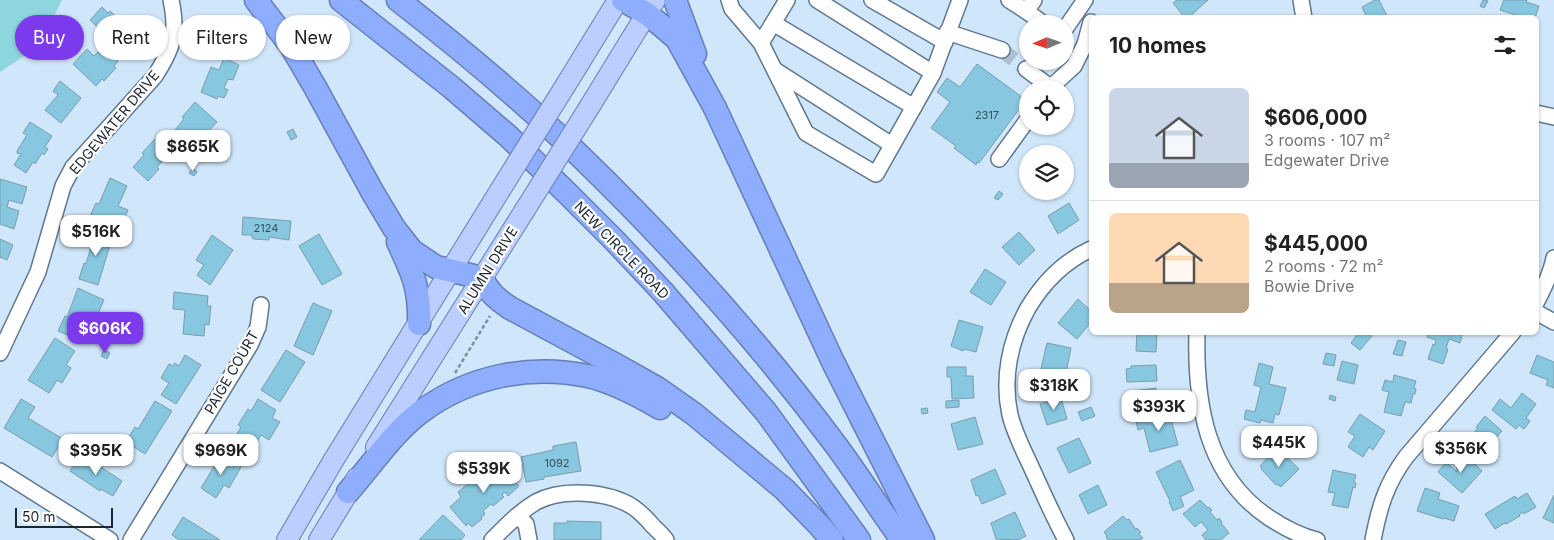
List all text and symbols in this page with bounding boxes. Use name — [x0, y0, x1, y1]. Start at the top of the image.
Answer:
chip: Buy — [15, 15, 84, 60]
chip: Rent — [94, 15, 168, 60]
chip: Filters — [178, 15, 266, 60]
chip: New — [276, 15, 350, 60]
north arrow — [1019, 15, 1074, 70]
map controls — [1019, 15, 1074, 200]
icon: filters — [1491, 31, 1519, 59]
text: 10 homes — [1109, 33, 1207, 58]
street label: EDGEWATER DRIVE — [66, 67, 162, 177]
button: locate — [1019, 80, 1074, 135]
text: $606,000 — [1264, 105, 1367, 130]
house number: 2317 — [975, 108, 999, 122]
icon: home — [1149, 108, 1209, 168]
pin: $865K — [158, 130, 228, 172]
text: 3 rooms · 107 m² — [1264, 130, 1390, 150]
text: $865K — [166, 136, 220, 156]
button: layers — [1019, 145, 1074, 200]
text: Edgewater Drive — [1264, 150, 1389, 170]
street label: NEW CIRCLE ROAD — [571, 198, 673, 302]
pin: $516K — [61, 214, 131, 257]
text: $516K — [71, 221, 121, 241]
house number: 2124 — [254, 221, 278, 235]
street label: ALUMNI DRIVE — [453, 223, 521, 317]
text: $445,000 — [1264, 231, 1368, 256]
icon: home — [1149, 233, 1209, 293]
text: 2 rooms · 72 m² — [1264, 256, 1384, 276]
text: Bowie Drive — [1264, 276, 1354, 296]
pin: $606K — [70, 312, 140, 354]
text: $606K — [78, 318, 132, 338]
street label: PAIGE COURT — [200, 327, 262, 417]
pin: $318K — [1019, 368, 1089, 411]
text: $318K — [1029, 375, 1079, 395]
pin: $393K — [1124, 390, 1194, 432]
text: $393K — [1132, 396, 1186, 416]
pin: $445K — [1244, 426, 1314, 468]
text: $445K — [1252, 432, 1306, 452]
pin: $356K — [1426, 432, 1496, 474]
pin: $395K — [61, 434, 131, 476]
pin: $969K — [186, 434, 256, 476]
text: $356K — [1435, 438, 1487, 458]
text: $395K — [70, 440, 122, 460]
text: $969K — [194, 440, 248, 460]
pin: $539K — [449, 452, 519, 494]
house number: 1092 — [545, 456, 569, 470]
text: $539K — [458, 458, 510, 478]
scale bar — [15, 505, 112, 528]
text: 50 m — [22, 508, 56, 525]

